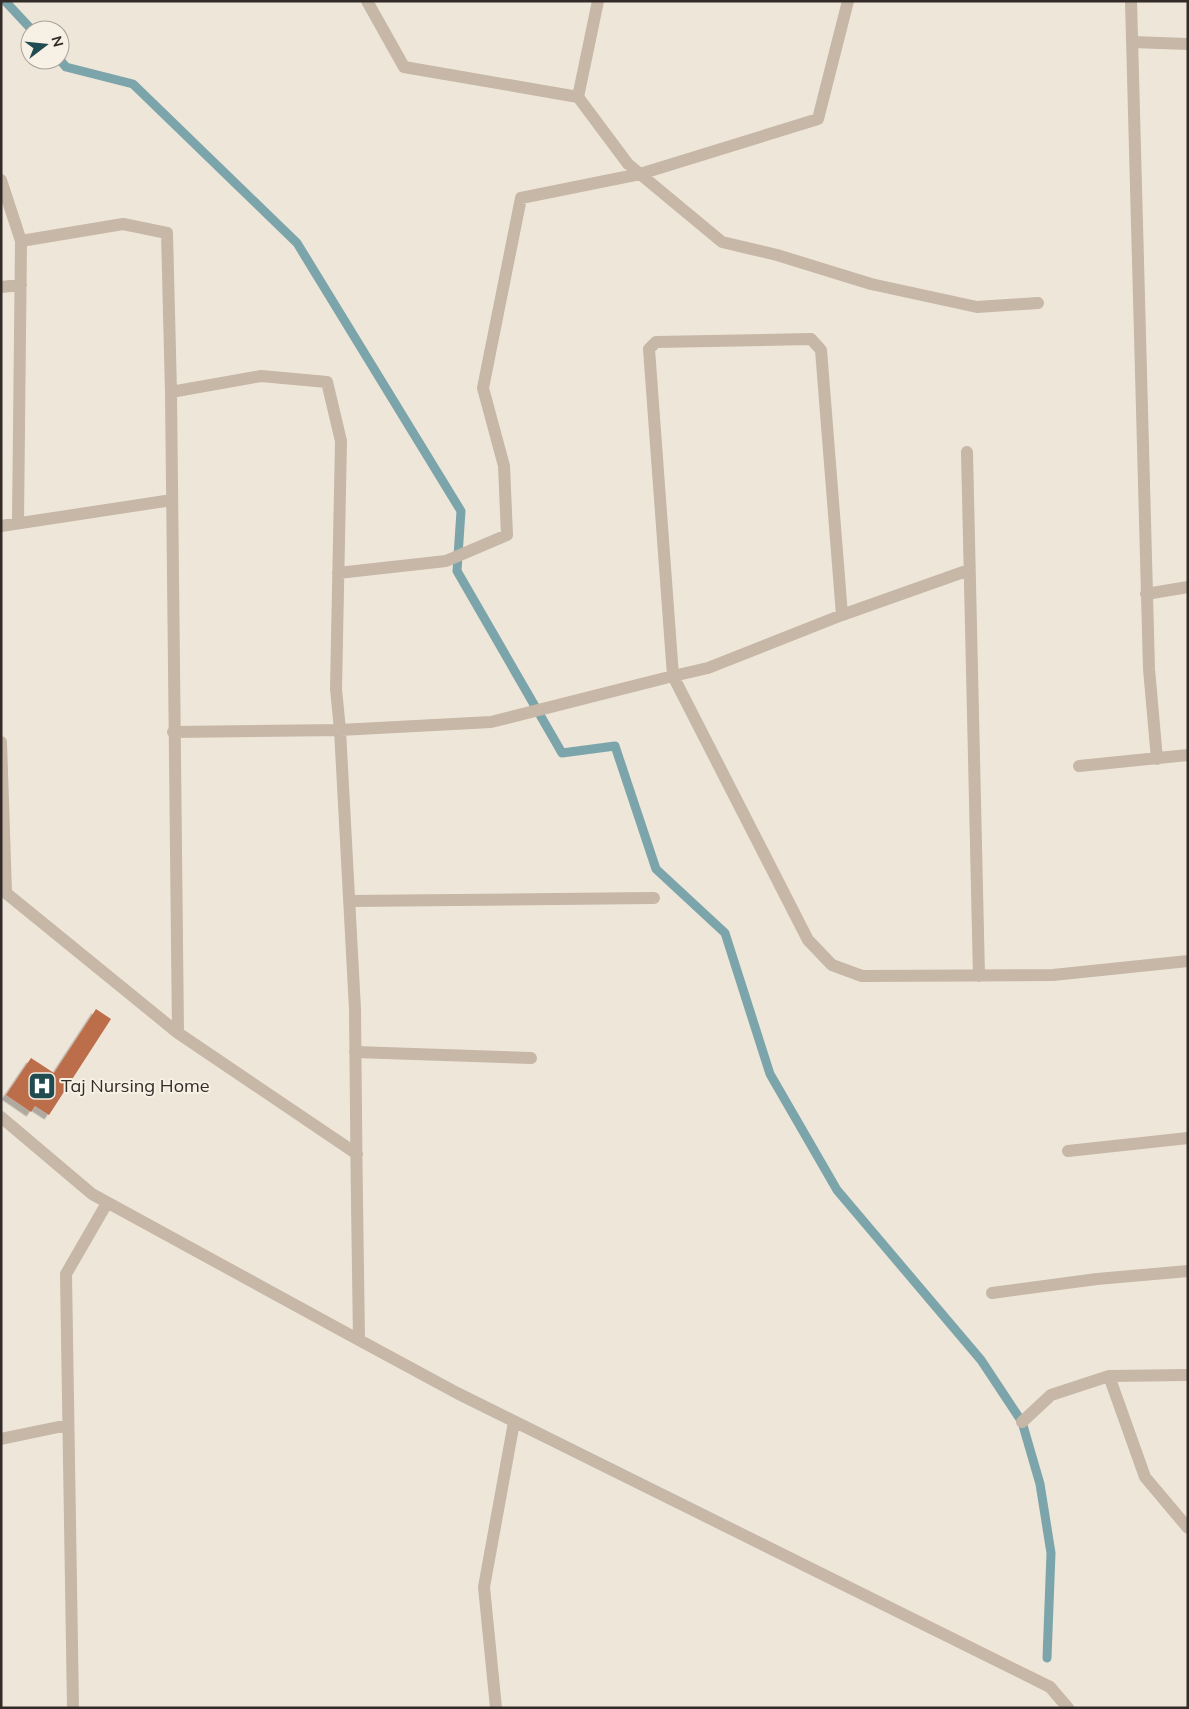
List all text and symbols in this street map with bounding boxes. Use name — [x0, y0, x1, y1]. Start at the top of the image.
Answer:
north arrow — [20, 20, 70, 70]
text: N — [47, 34, 68, 49]
hospital icon: Taj Nursing Home — [27, 1071, 57, 1101]
place label: Taj Nursing Home — [61, 1074, 210, 1097]

